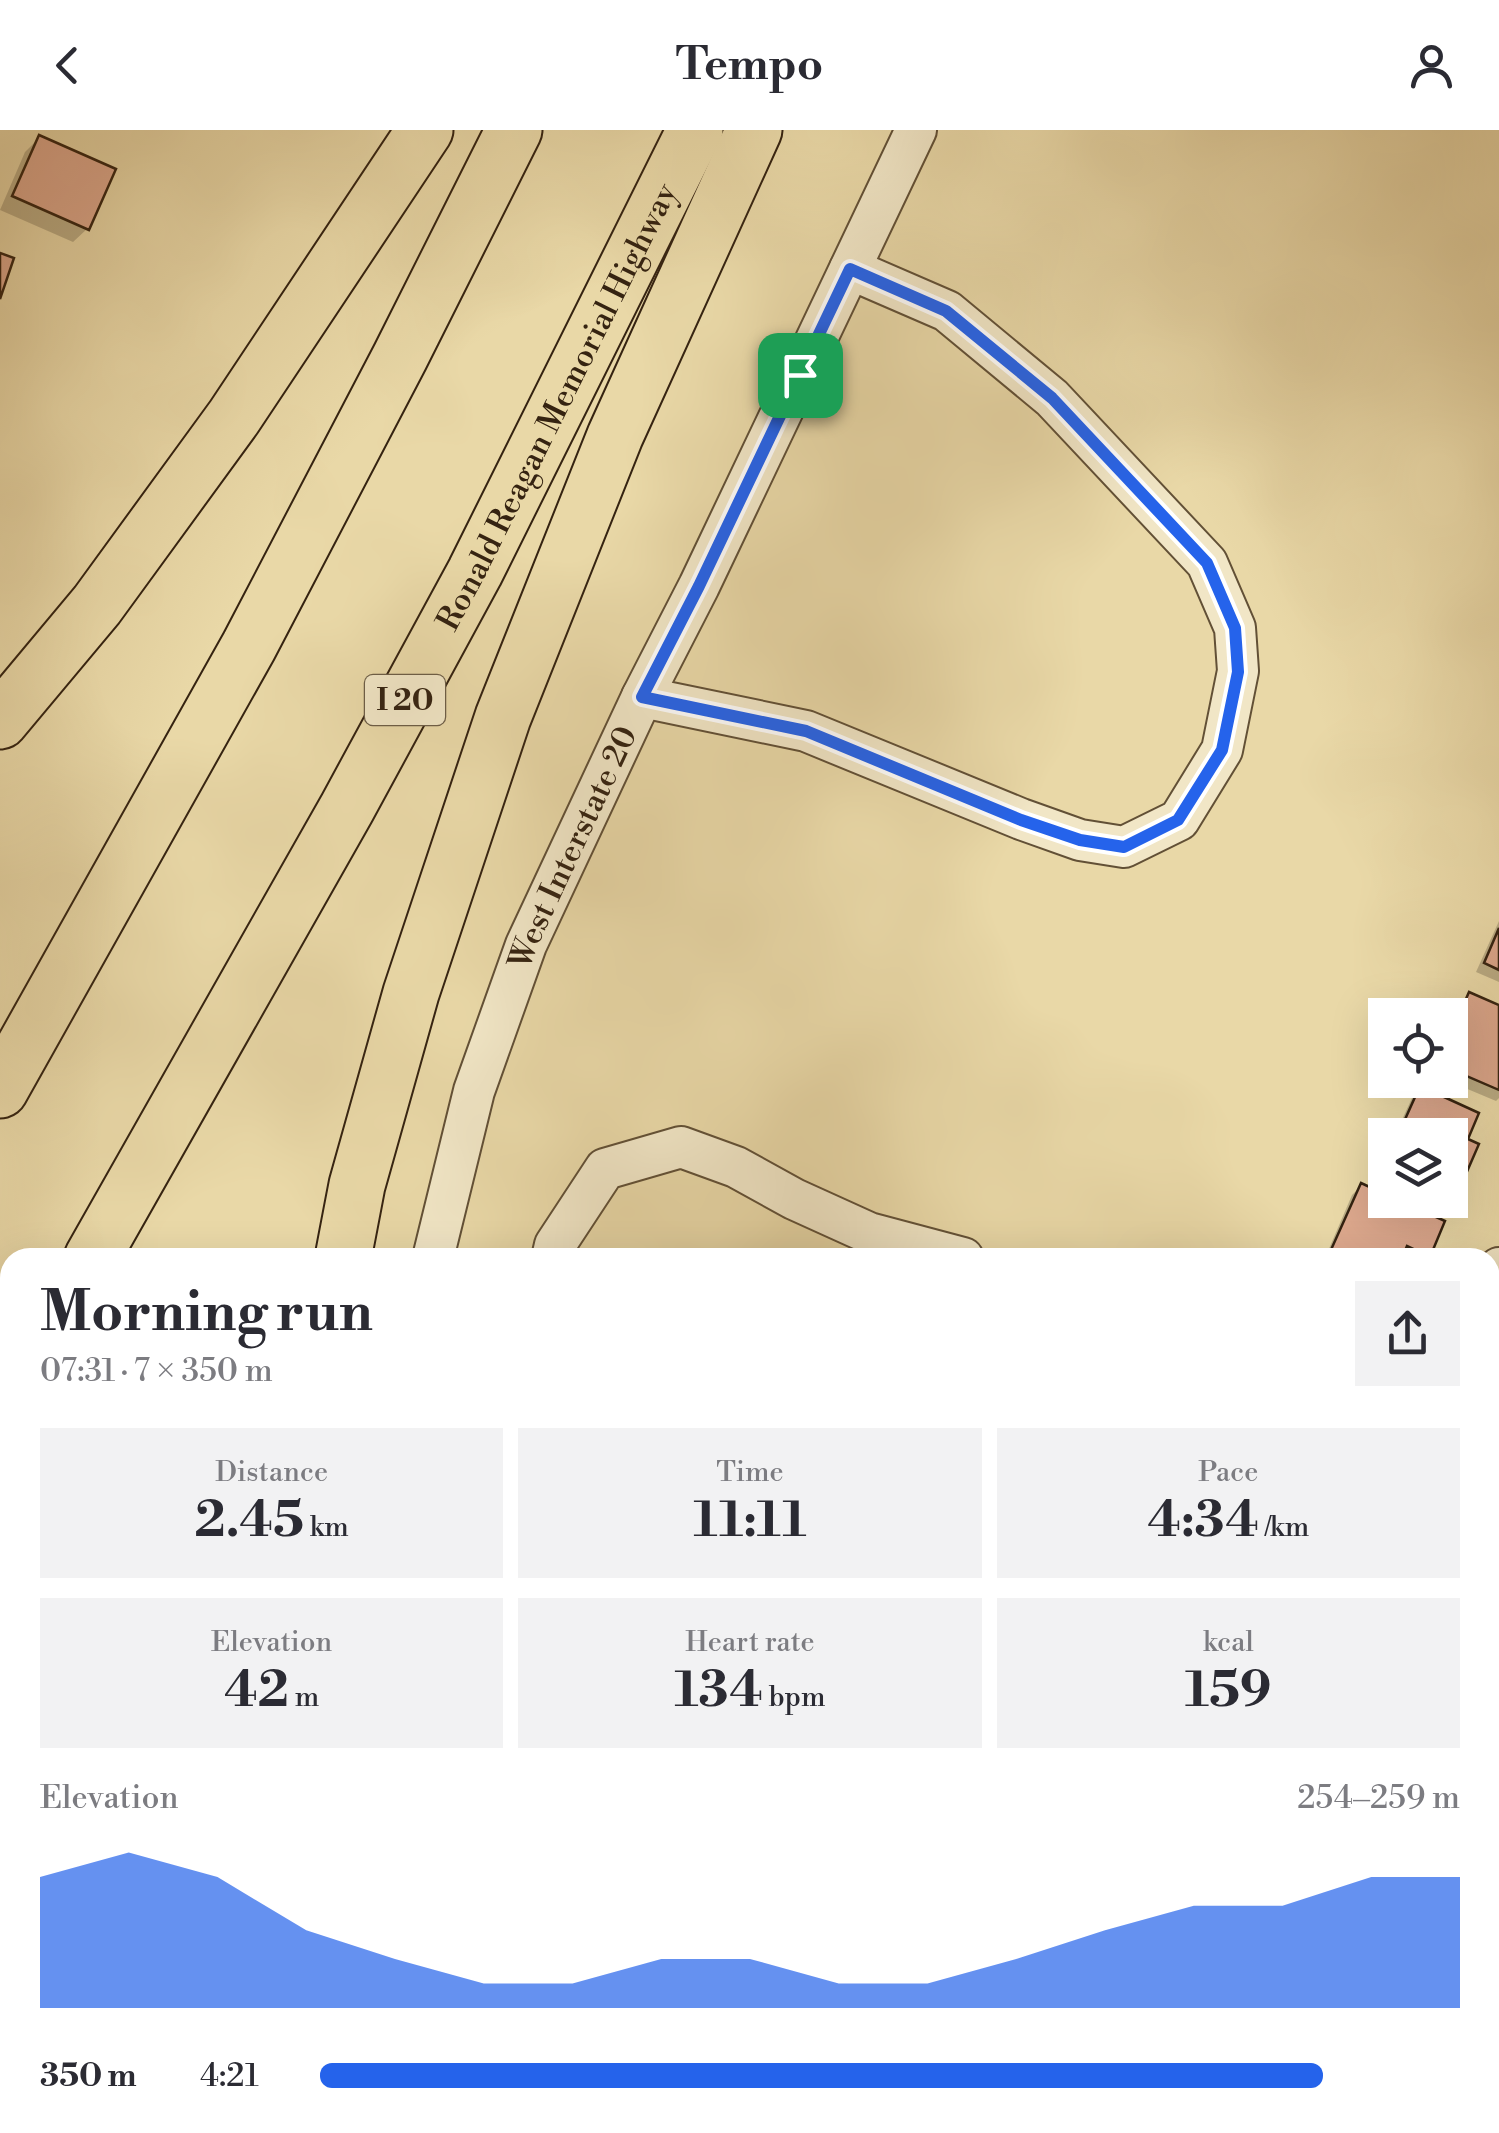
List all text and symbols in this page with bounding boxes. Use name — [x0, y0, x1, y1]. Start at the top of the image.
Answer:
text: Tempo — [676, 37, 823, 94]
icon: back — [40, 38, 95, 93]
icon: person — [1404, 38, 1459, 93]
street label: Ronald Reagan Memorial Highway — [428, 176, 686, 638]
pin — [758, 333, 843, 418]
icon: arrive — [773, 348, 828, 403]
road number: I 20 — [365, 675, 445, 725]
street label: West Interstate 20 — [500, 720, 647, 975]
map controls — [1368, 998, 1468, 1218]
button: locate — [1368, 998, 1468, 1098]
button: layers — [1368, 1118, 1468, 1218]
text: Morning run — [40, 1279, 373, 1348]
button: share — [1355, 1281, 1460, 1386]
text: 07:31 · 7 × 350 m — [40, 1351, 273, 1391]
text: Distance — [215, 1455, 328, 1490]
text: Time — [716, 1455, 784, 1490]
text: Pace — [1198, 1455, 1258, 1490]
text: 2.45 — [194, 1490, 304, 1552]
text: 11:11 — [694, 1490, 806, 1552]
text: 4:34 — [1147, 1490, 1259, 1552]
text: km — [304, 1510, 349, 1545]
text: /km — [1259, 1510, 1309, 1545]
text: Elevation — [211, 1625, 332, 1660]
text: Heart rate — [685, 1625, 815, 1660]
text: kcal — [1203, 1625, 1254, 1660]
text: 42 — [224, 1660, 289, 1722]
text: 134 — [675, 1660, 763, 1722]
text: 159 — [1185, 1660, 1272, 1722]
text: m — [289, 1680, 319, 1715]
text: bpm — [763, 1680, 825, 1715]
text: Elevation — [40, 1778, 179, 1818]
text: 254–259 m — [1297, 1778, 1460, 1818]
text: 350 m — [40, 2056, 137, 2096]
text: 4:21 — [200, 2056, 259, 2096]

